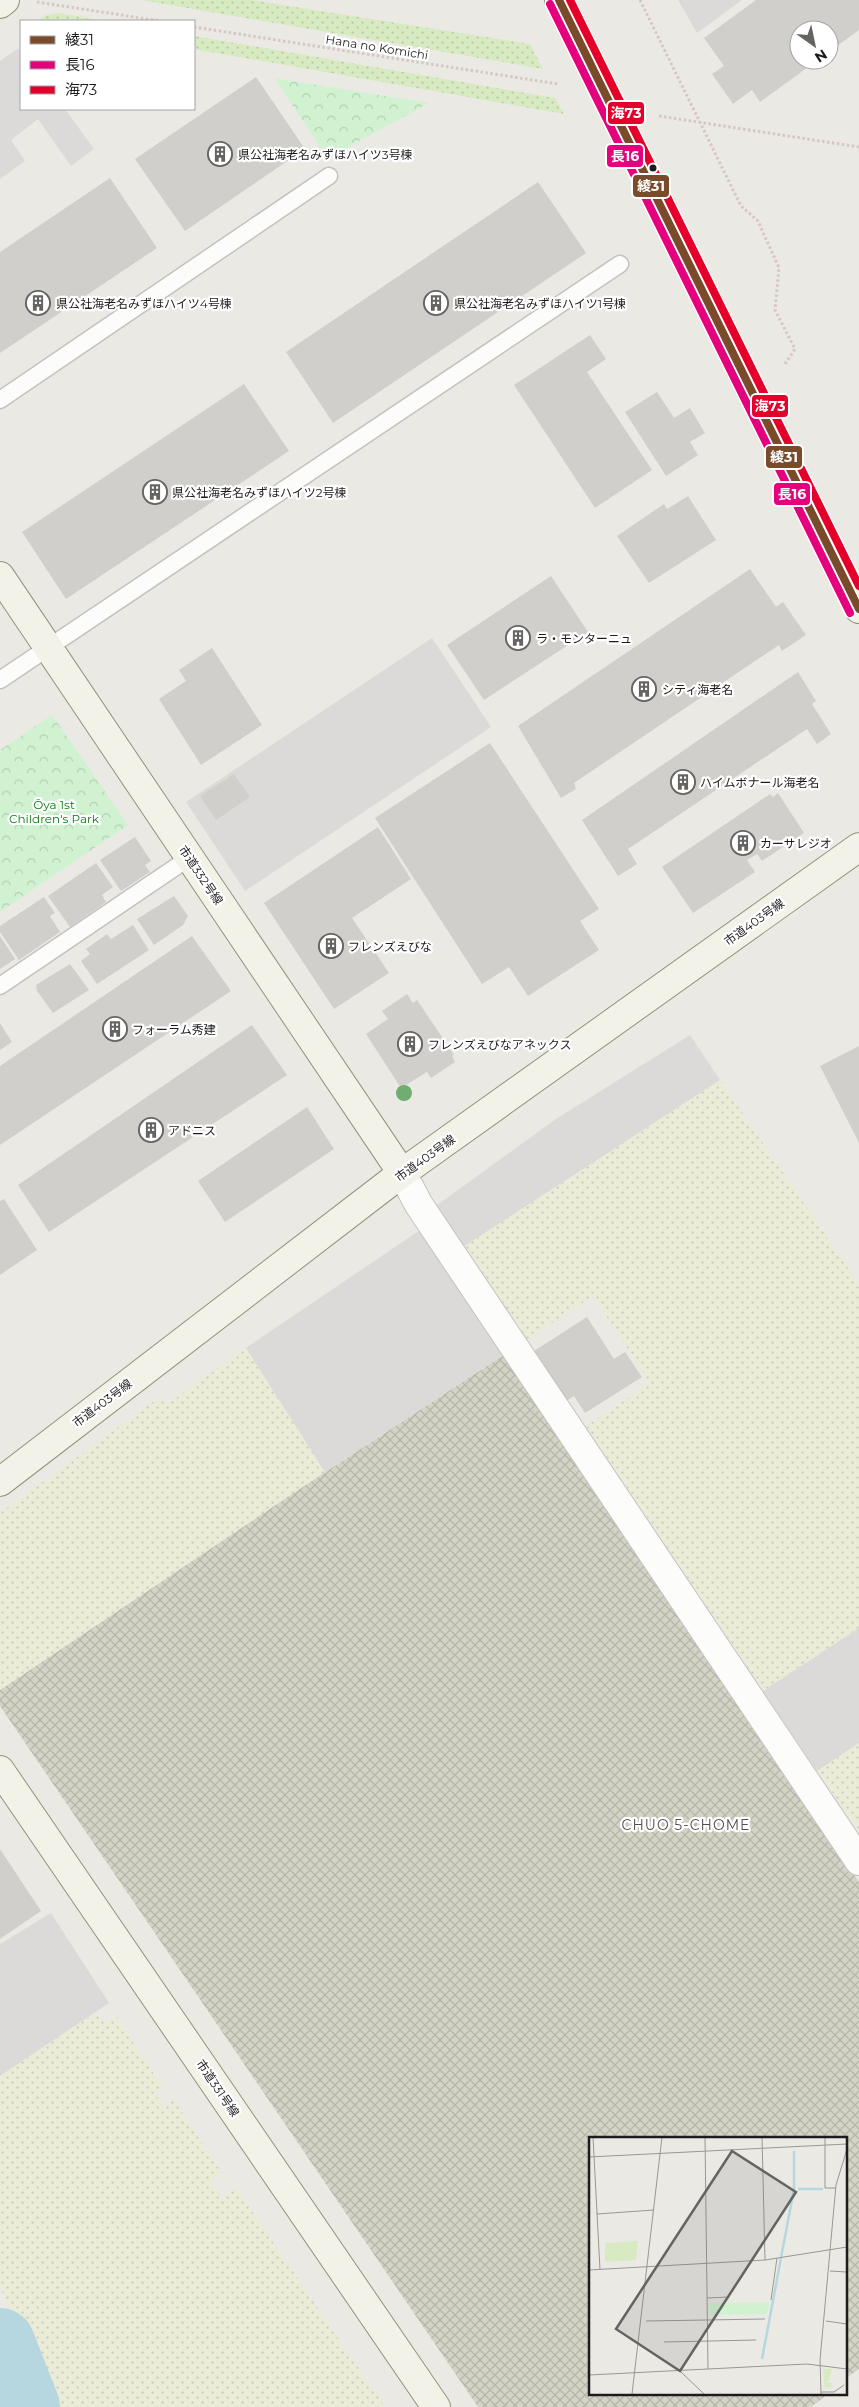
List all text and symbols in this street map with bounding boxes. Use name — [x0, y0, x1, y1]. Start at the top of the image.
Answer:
legend — [20, 20, 195, 110]
north arrow — [789, 20, 839, 70]
text: 綾31 — [65, 30, 94, 49]
street label: Hana no Komichi — [325, 31, 429, 63]
text: N — [811, 45, 831, 67]
text: 長16 — [65, 55, 95, 74]
text: 海73 — [65, 80, 97, 99]
line badge: 海73 — [607, 101, 645, 125]
text: 海73 — [611, 104, 641, 122]
building icon: 県公社海老名みずほハイツ3号棟 — [207, 141, 233, 167]
line badge: 長16 — [606, 144, 644, 168]
place label: 県公社海老名みずほハイツ3号棟 — [238, 147, 413, 162]
text: 長16 — [611, 147, 639, 165]
unlabelled marker — [648, 163, 658, 173]
line badge: 綾31 — [632, 174, 670, 198]
text: 綾31 — [637, 177, 665, 195]
building icon: 県公社海老名みずほハイツ4号棟 — [25, 290, 51, 316]
building icon: 県公社海老名みずほハイツ1号棟 — [423, 290, 449, 316]
place label: 県公社海老名みずほハイツ4号棟 — [56, 296, 232, 311]
place label: 県公社海老名みずほハイツ1号棟 — [454, 296, 626, 311]
line badge: 海73 — [751, 394, 789, 418]
text: 海73 — [755, 397, 785, 415]
line badge: 綾31 — [765, 445, 803, 469]
text: 綾31 — [770, 448, 798, 466]
building icon: 県公社海老名みずほハイツ2号棟 — [142, 479, 168, 505]
line badge: 長16 — [773, 482, 811, 506]
place label: 県公社海老名みずほハイツ2号棟 — [172, 485, 347, 500]
text: 長16 — [778, 485, 806, 503]
building icon: ラ・モンターニュ — [505, 625, 531, 651]
place label: ラ・モンターニュ — [536, 631, 632, 646]
building icon: シティ海老名 — [631, 676, 657, 702]
place label: シティ海老名 — [662, 682, 733, 697]
building icon: ハイムボナール海老名 — [670, 769, 696, 795]
place label: ハイムボナール海老名 — [700, 775, 820, 790]
park label: Ōya 1st Children's Park — [9, 797, 100, 826]
building icon: カーサレジオ — [730, 830, 756, 856]
place label: カーサレジオ — [760, 836, 832, 851]
street label: 市道332号線 — [176, 843, 226, 907]
street label: 市道403号線 — [721, 895, 787, 949]
building icon: フレンズえびな — [318, 933, 344, 959]
place label: フレンズえびな — [348, 939, 432, 954]
building icon: フォーラム秀建 — [102, 1016, 128, 1042]
place label: フォーラム秀建 — [132, 1022, 216, 1037]
building icon: フレンズえびなアネックス — [397, 1031, 423, 1057]
place label: フレンズえびなアネックス — [428, 1037, 571, 1052]
building icon: アドニス — [138, 1117, 164, 1143]
place label: アドニス — [168, 1123, 216, 1138]
street label: 市道403号線 — [392, 1131, 458, 1185]
street label: 市道403号線 — [69, 1376, 135, 1430]
district label: CHUO 5-CHOME — [622, 1816, 750, 1834]
street label: 市道331号線 — [193, 2057, 243, 2119]
inset map — [589, 2137, 846, 2394]

